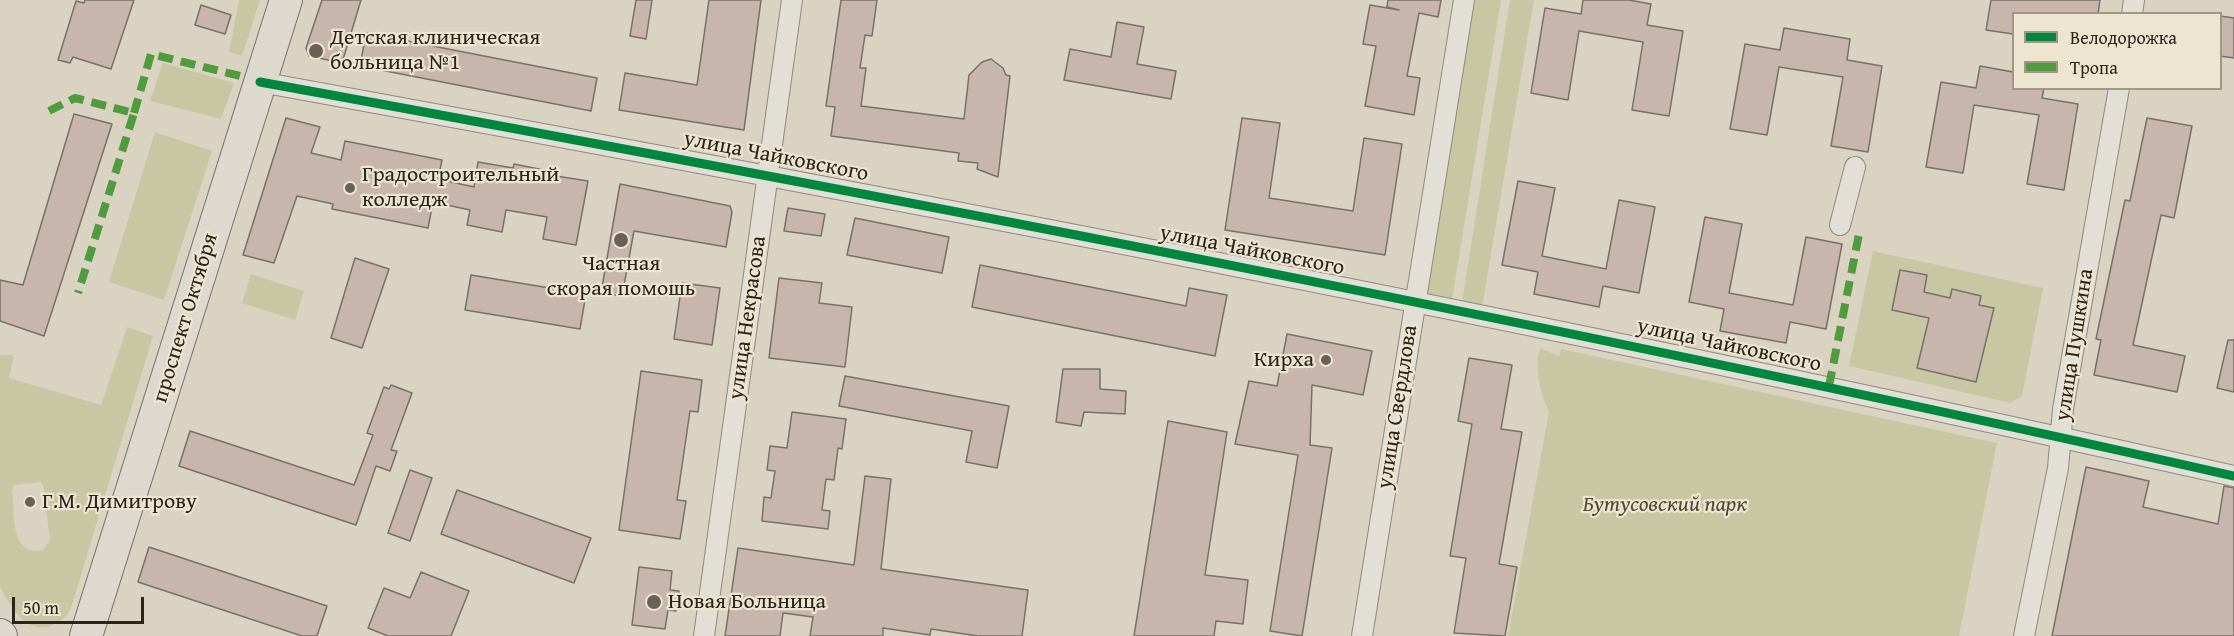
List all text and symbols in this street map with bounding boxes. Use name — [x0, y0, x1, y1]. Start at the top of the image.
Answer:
legend — [2012, 12, 2222, 90]
text: Велодорожка — [2070, 24, 2177, 51]
place label: Детская клиническая больница №1 — [330, 25, 540, 76]
marker: Детская клиническая больница №1 — [307, 42, 325, 60]
text: Тропа — [2070, 54, 2118, 81]
street label: улица Чайковского — [681, 126, 871, 188]
place label: Градостроительный колледж — [362, 162, 559, 214]
marker: Градостроительный колледж — [343, 181, 357, 195]
street label: улица Чайковского — [1157, 220, 1347, 282]
street label: проспект Октября — [148, 230, 224, 406]
marker: Частная скорая помошь — [612, 231, 630, 249]
street label: улица Некрасова — [723, 234, 773, 402]
place label: Частная скорая помошь — [547, 251, 695, 302]
street label: улица Пушкина — [2050, 267, 2100, 423]
street label: улица Чайковского — [1634, 314, 1824, 378]
street label: улица Свердлова — [1372, 323, 1424, 491]
place label: Кирха — [1254, 347, 1314, 373]
marker: Кирха — [1319, 353, 1333, 367]
place label: Г.М. Димитрову — [42, 489, 197, 515]
park label: Бутусовский парк — [1583, 492, 1747, 518]
marker: Г.М. Димитрову — [23, 495, 37, 509]
scale bar — [15, 585, 147, 623]
place label: Новая Больница — [668, 589, 826, 615]
marker: Новая Больница — [645, 593, 663, 611]
text: 50 m — [23, 594, 59, 621]

